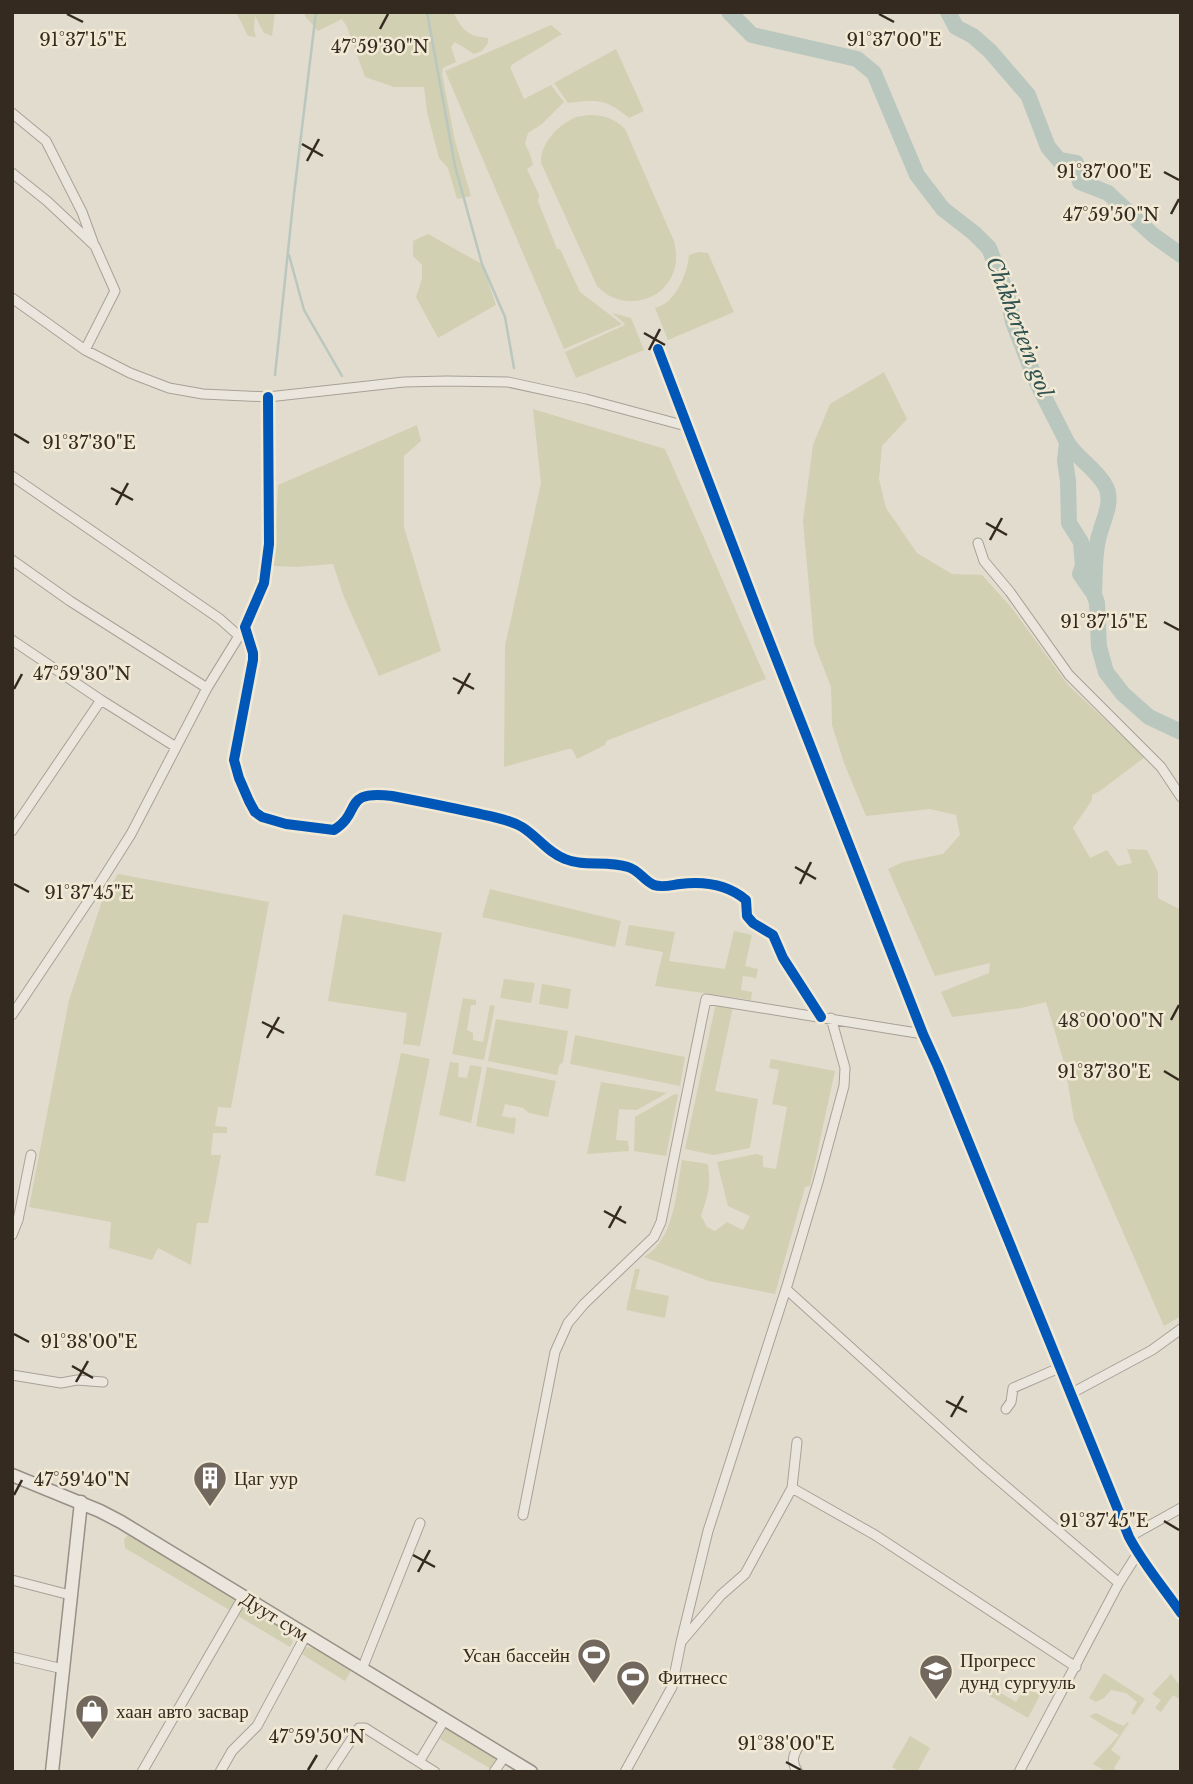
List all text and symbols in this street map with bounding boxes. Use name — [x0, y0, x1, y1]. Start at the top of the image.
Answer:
text: 91°37'15"E — [39, 29, 127, 51]
text: 91°37'00"E — [846, 29, 942, 51]
text: 47°59'30"N — [331, 36, 429, 58]
text: 91°37'00"E — [1056, 161, 1152, 183]
text: 47°59'50"N — [1063, 204, 1159, 226]
water label: Chikhertein gol — [980, 253, 1058, 401]
text: 91°37'30"E — [42, 432, 136, 454]
text: 91°37'15"E — [1060, 611, 1148, 633]
text: 47°59'30"N — [33, 663, 131, 685]
text: 91°37'45"E — [44, 882, 134, 904]
text: 48°00'00"N — [1058, 1010, 1164, 1032]
text: 91°37'30"E — [1057, 1061, 1151, 1083]
text: 91°38'00"E — [40, 1331, 138, 1353]
building icon: Цаг уур — [191, 1459, 229, 1508]
place label: Цаг уур — [234, 1467, 298, 1490]
text: 47°59'40"N — [34, 1469, 130, 1491]
text: 91°37'45"E — [1059, 1510, 1149, 1532]
street label: Дуут сум — [237, 1587, 313, 1646]
sports icon: Усан бассейн — [575, 1636, 613, 1685]
place label: Усан бассейн — [462, 1644, 570, 1667]
place label: Прогресс дунд сургууль — [960, 1649, 1076, 1694]
school or university icon: Прогресс дунд сургууль — [917, 1652, 955, 1701]
sports icon: Фитнесс — [614, 1658, 652, 1707]
place label: Фитнесс — [658, 1666, 727, 1689]
shop icon: хаан авто засвар — [73, 1692, 111, 1741]
place label: хаан авто засвар — [116, 1700, 249, 1723]
text: 47°59'50"N — [269, 1726, 365, 1748]
text: 91°38'00"E — [737, 1733, 835, 1755]

